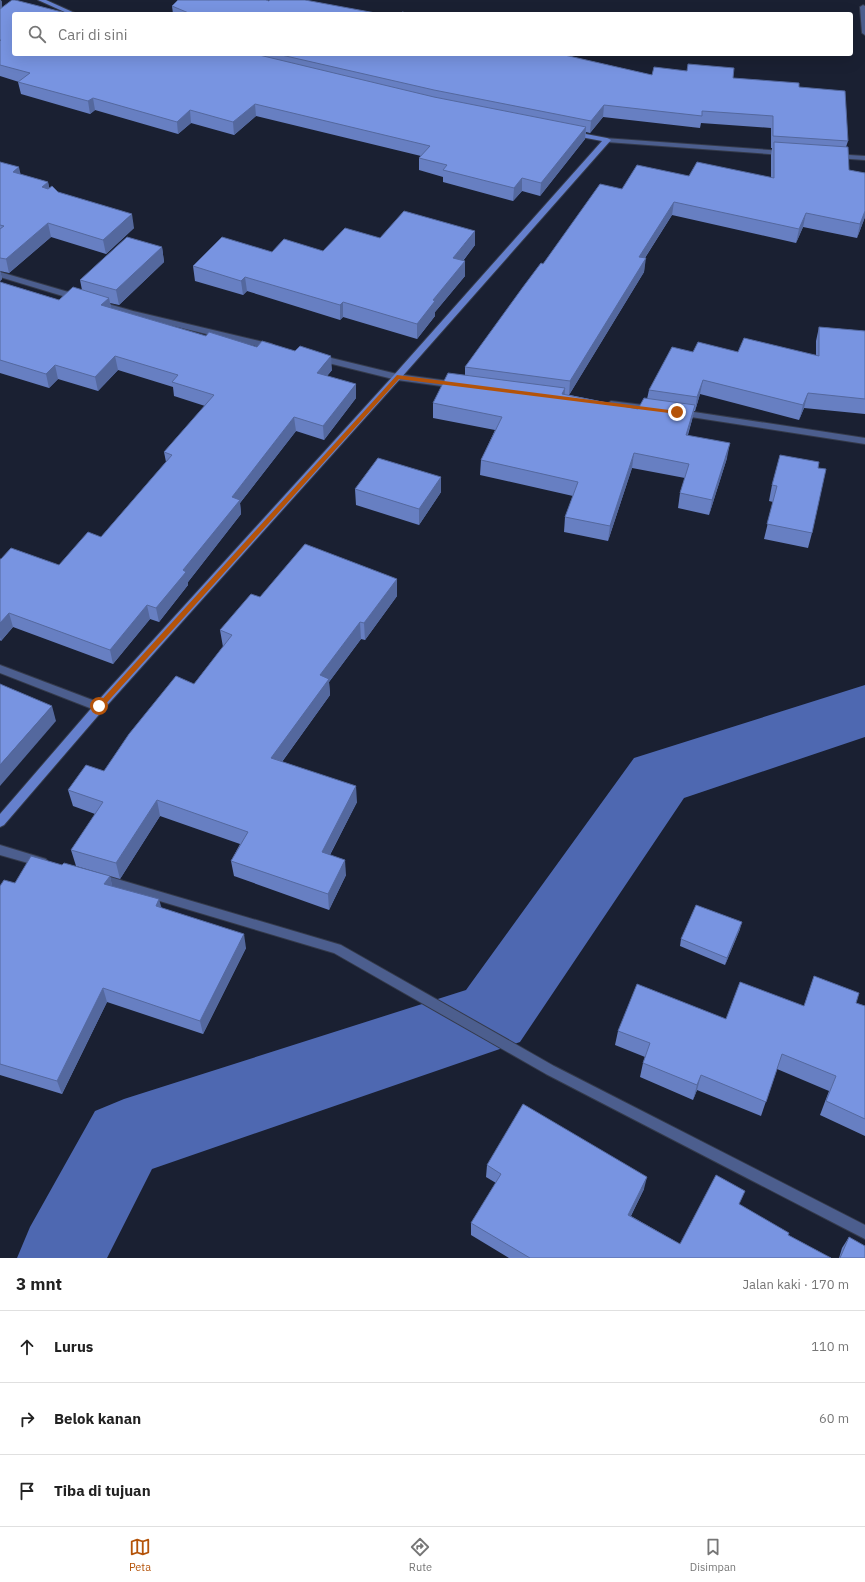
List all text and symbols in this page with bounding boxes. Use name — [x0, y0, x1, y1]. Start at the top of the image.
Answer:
search box — [12, 12, 853, 56]
icon: search — [26, 23, 48, 45]
text: Cari di sini — [58, 25, 127, 44]
route end — [668, 403, 686, 421]
route start — [90, 697, 108, 715]
text: 3 mnt — [16, 1273, 62, 1295]
text: Jalan kaki · 170 m — [742, 1276, 849, 1293]
icon: ahead — [16, 1336, 38, 1358]
text: Lurus — [54, 1337, 93, 1356]
text: 110 m — [811, 1338, 849, 1355]
icon: right — [16, 1408, 38, 1430]
text: Belok kanan — [54, 1409, 141, 1428]
text: 60 m — [819, 1410, 849, 1427]
icon: arrive — [16, 1480, 38, 1502]
text: Tiba di tujuan — [54, 1481, 151, 1500]
tab: Peta — [129, 1536, 151, 1574]
tab: Rute — [409, 1536, 432, 1574]
tab: Disimpan — [690, 1536, 736, 1574]

